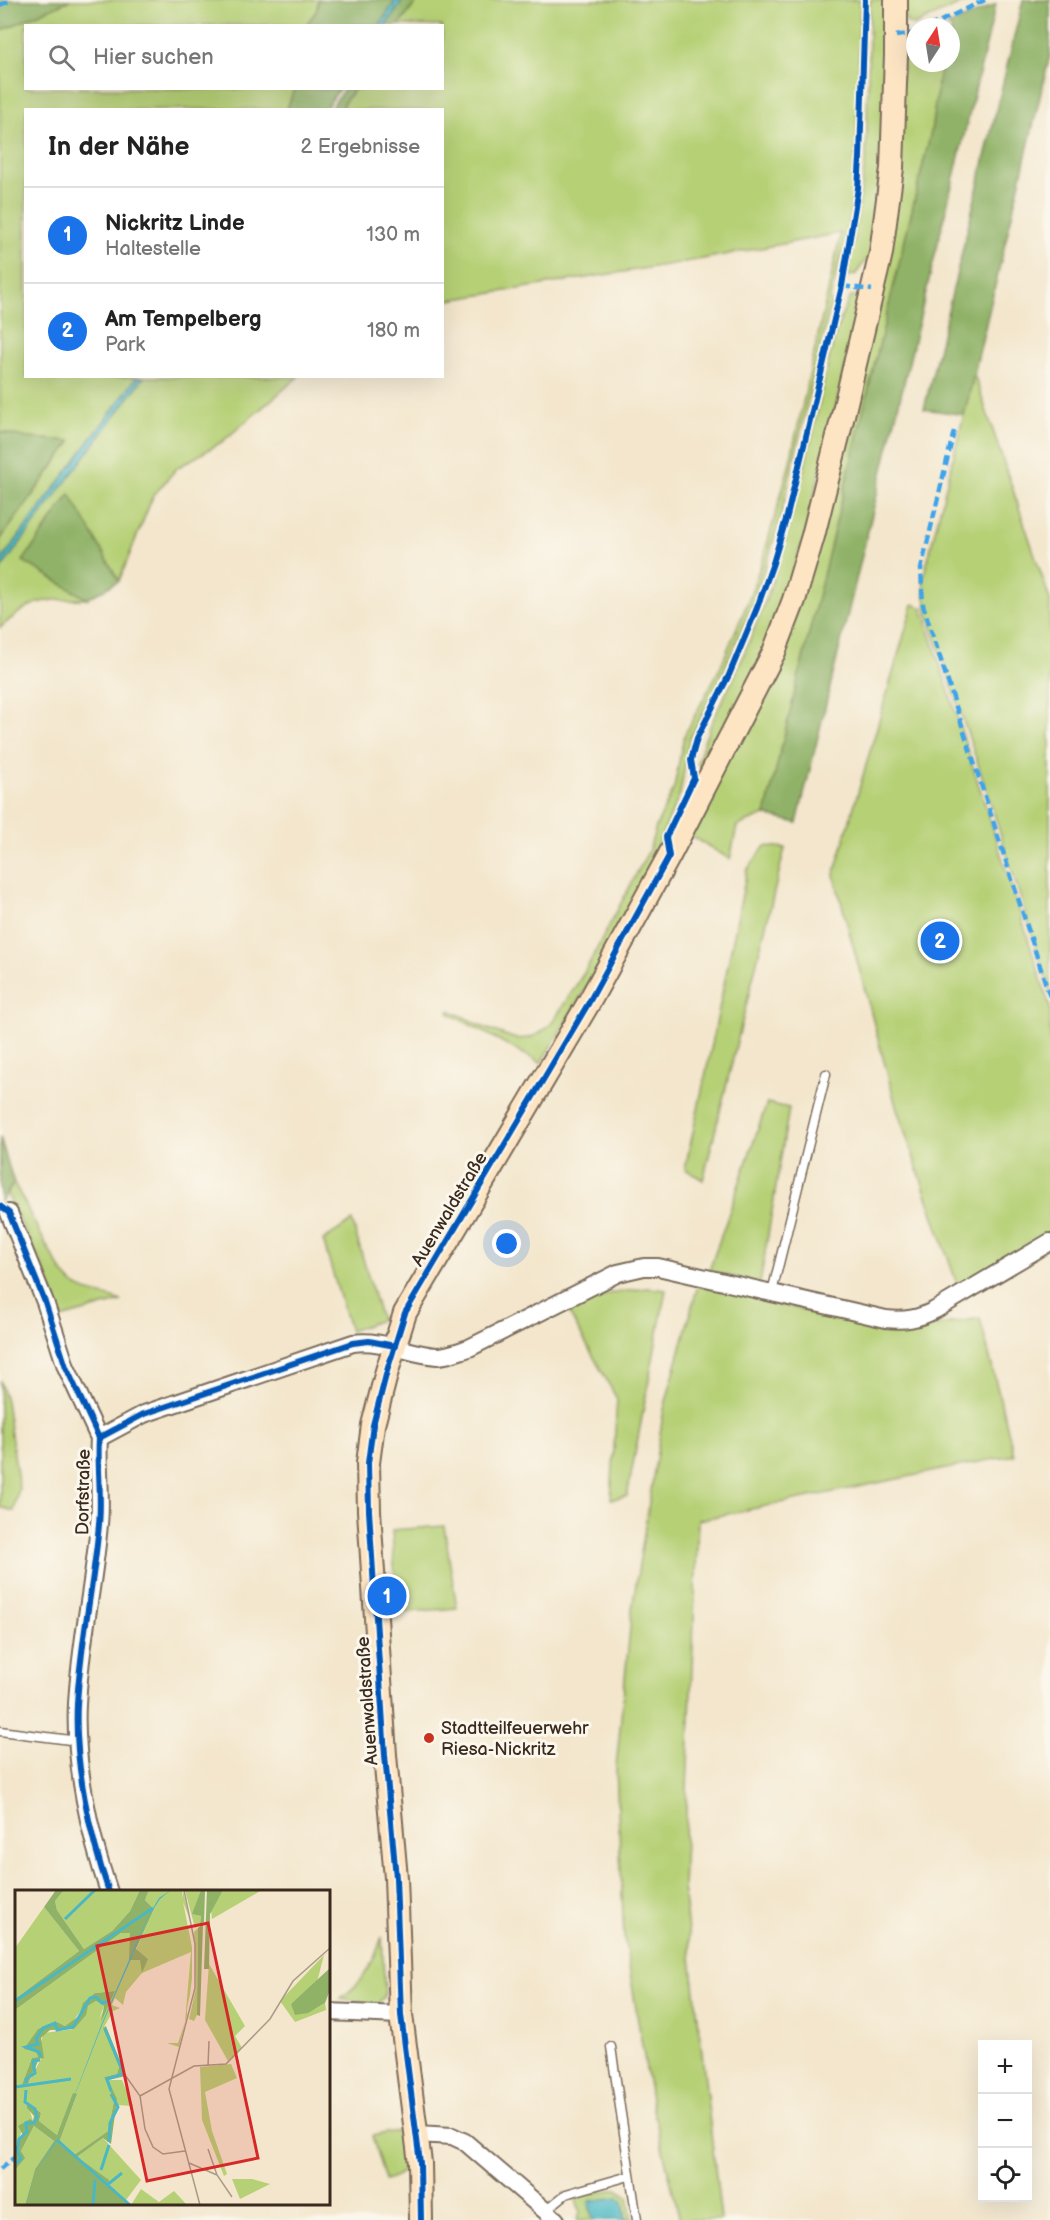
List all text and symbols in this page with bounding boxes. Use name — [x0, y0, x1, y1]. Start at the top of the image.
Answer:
north arrow — [906, 18, 960, 72]
search box — [24, 24, 444, 90]
icon: search — [45, 41, 78, 74]
text: Hier suchen — [93, 44, 214, 71]
text: In der Nähe — [48, 132, 190, 163]
text: 2 Ergebnisse — [300, 135, 420, 159]
text: Nickritz Linde — [105, 210, 245, 237]
text: 1 — [63, 223, 72, 247]
text: 130 m — [366, 223, 420, 247]
text: Haltestelle — [105, 237, 201, 261]
text: Am Tempelberg — [105, 306, 261, 333]
text: 2 — [62, 319, 73, 343]
text: 180 m — [367, 319, 420, 343]
text: Park — [105, 333, 145, 357]
pin: 2 — [920, 918, 960, 964]
street label: Auenwaldstraße — [407, 1148, 492, 1270]
your location — [492, 1229, 521, 1258]
street label: Dorfstraße — [72, 1448, 95, 1535]
pin: 1 — [368, 1574, 406, 1618]
street label: Auenwaldstraße — [352, 1635, 382, 1766]
place label: Stadtteilfeuerwehr Riesa-Nickritz — [441, 1718, 589, 1760]
marker: Stadtteilfeuerwehr Riesa-Nickritz — [422, 1731, 436, 1745]
inset map — [15, 1890, 330, 2205]
map controls — [978, 2040, 1032, 2202]
button: + — [978, 2040, 1032, 2094]
button: − — [978, 2094, 1032, 2148]
button: locate — [978, 2148, 1032, 2202]

